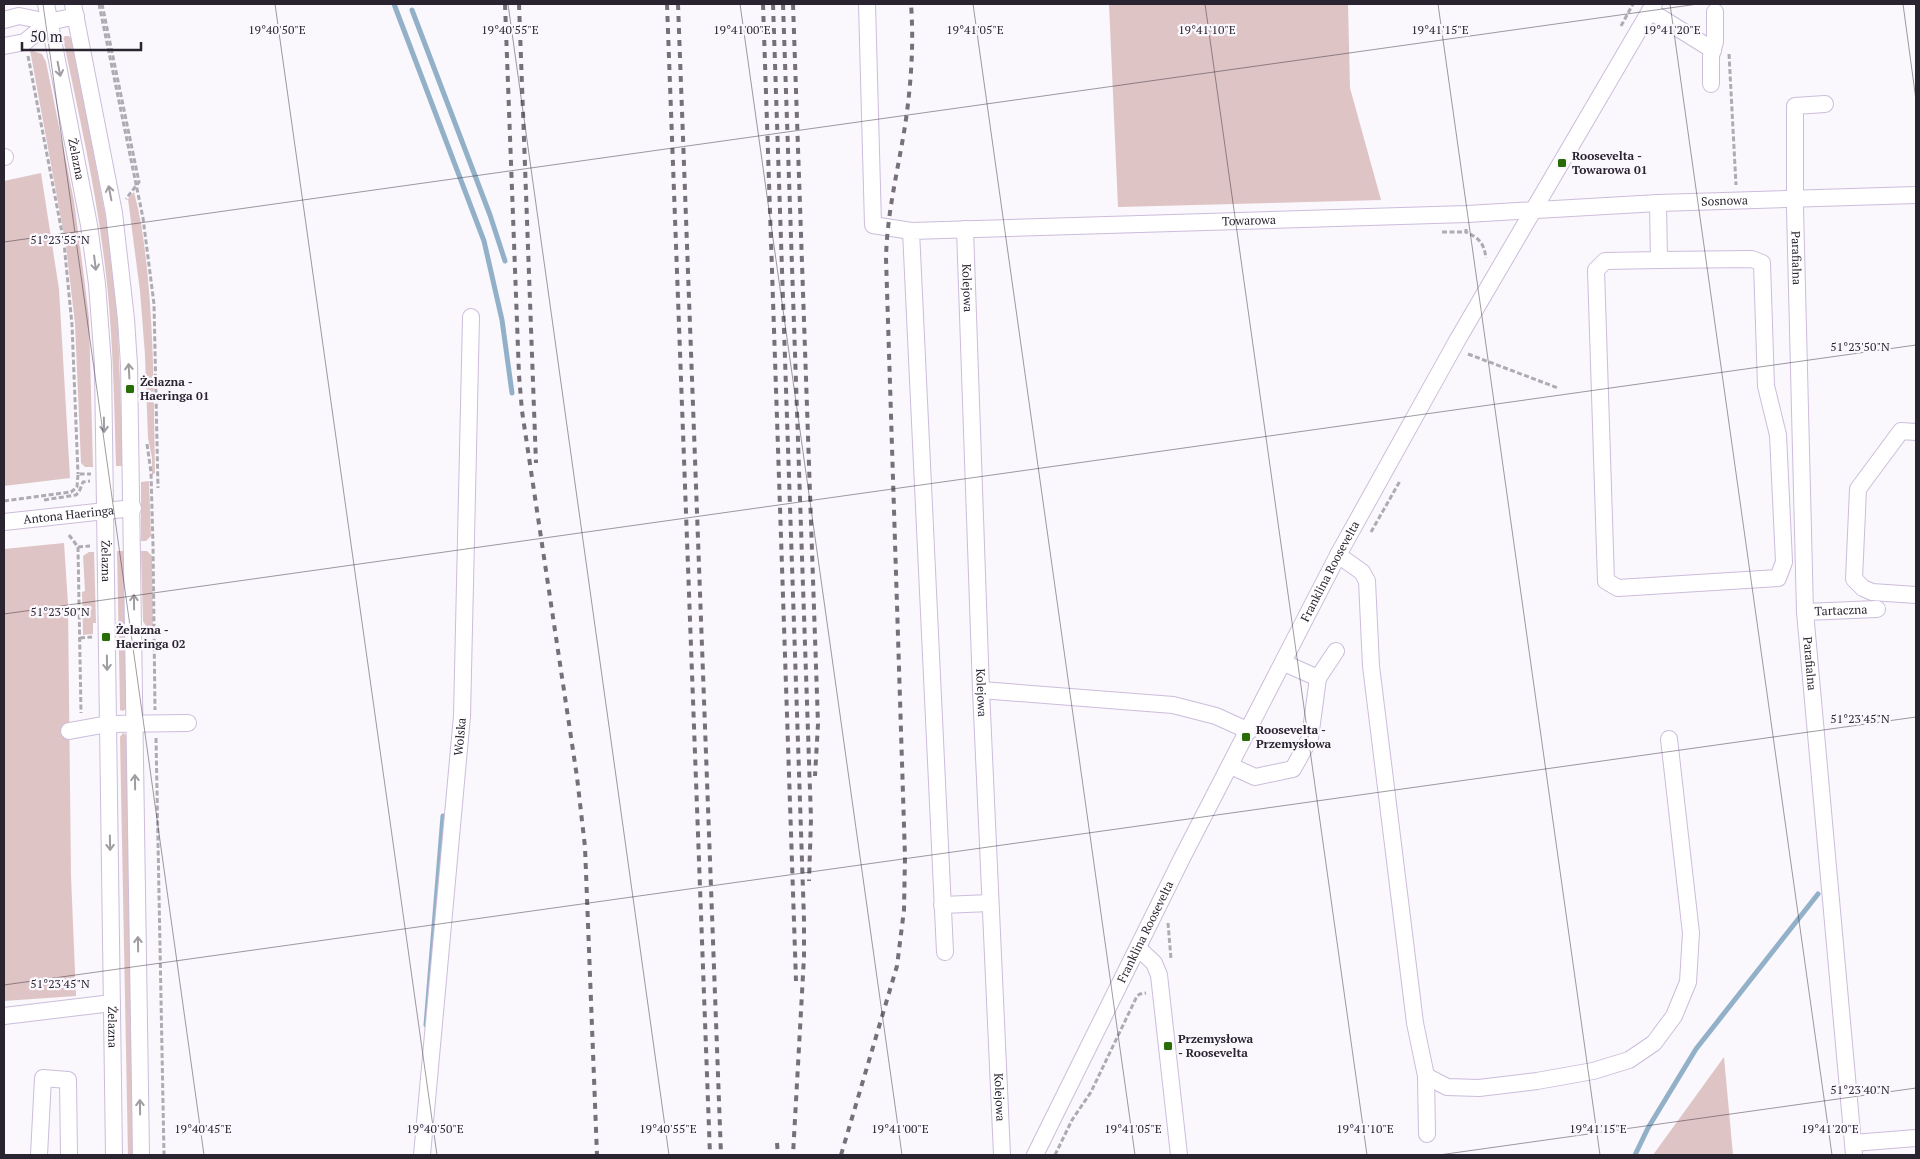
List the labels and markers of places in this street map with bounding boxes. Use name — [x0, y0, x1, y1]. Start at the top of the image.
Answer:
place label: Roosevelta - Towarowa 01 — [1572, 148, 1647, 177]
marker: Roosevelta - Towarowa 01 — [1556, 157, 1568, 169]
place label: Żelazna - Haeringa 01 — [140, 374, 210, 403]
marker: Żelazna - Haeringa 01 — [124, 383, 136, 395]
place label: Żelazna - Haeringa 02 — [116, 622, 186, 651]
marker: Żelazna - Haeringa 02 — [100, 631, 112, 643]
place label: Roosevelta - Przemysłowa — [1256, 722, 1332, 751]
marker: Roosevelta - Przemysłowa — [1240, 731, 1252, 743]
place label: Przemysłowa - Roosevelta — [1178, 1031, 1254, 1060]
marker: Przemysłowa - Roosevelta — [1162, 1040, 1174, 1052]

